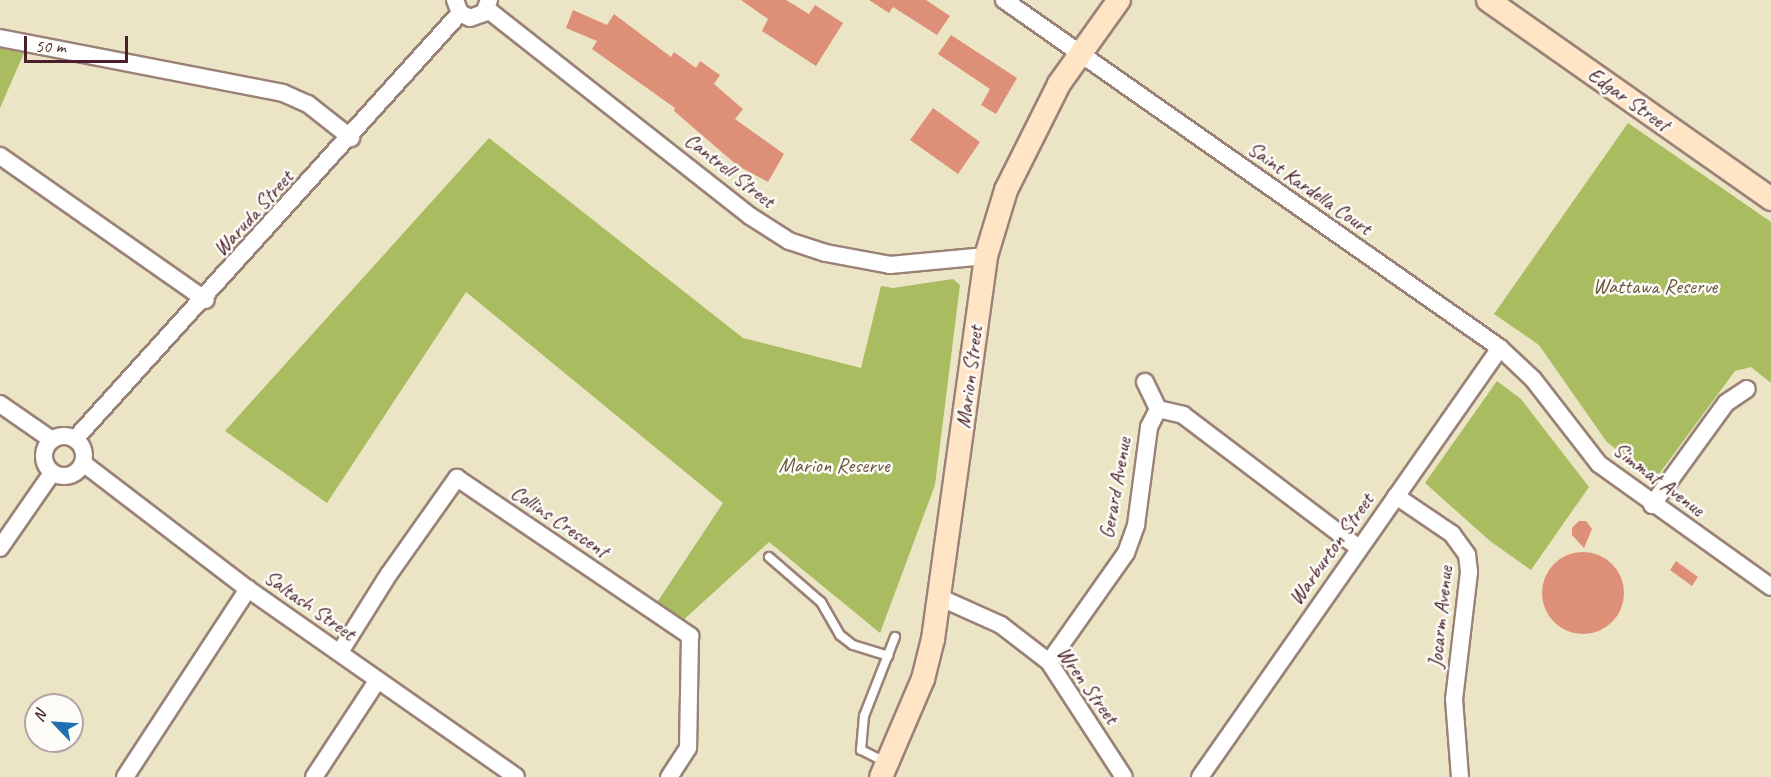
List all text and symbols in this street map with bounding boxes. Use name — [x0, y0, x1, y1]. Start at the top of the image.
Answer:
scale bar — [27, 24, 130, 62]
text: 50 m — [35, 35, 66, 57]
street label: Edgar Street — [1583, 62, 1675, 136]
street label: Cantrell Street — [680, 127, 780, 213]
street label: Saint Kardella Court — [1243, 136, 1377, 240]
street label: Waruda Street — [208, 165, 298, 261]
park label: Wattawa Reserve — [1593, 273, 1717, 299]
street label: Marion Street — [950, 324, 988, 430]
street label: Gerard Avenue — [1094, 435, 1136, 541]
street label: Simmat Avenue — [1608, 436, 1710, 522]
park label: Marion Reserve — [779, 452, 889, 478]
street label: Collins Crescent — [506, 479, 614, 563]
street label: Warburton Street — [1283, 488, 1379, 610]
street label: Saltash Street — [259, 564, 361, 646]
street label: Jocarm Avenue — [1422, 565, 1458, 669]
street label: Wren Street — [1051, 641, 1125, 729]
north arrow — [24, 693, 84, 753]
text: N — [28, 708, 51, 725]

